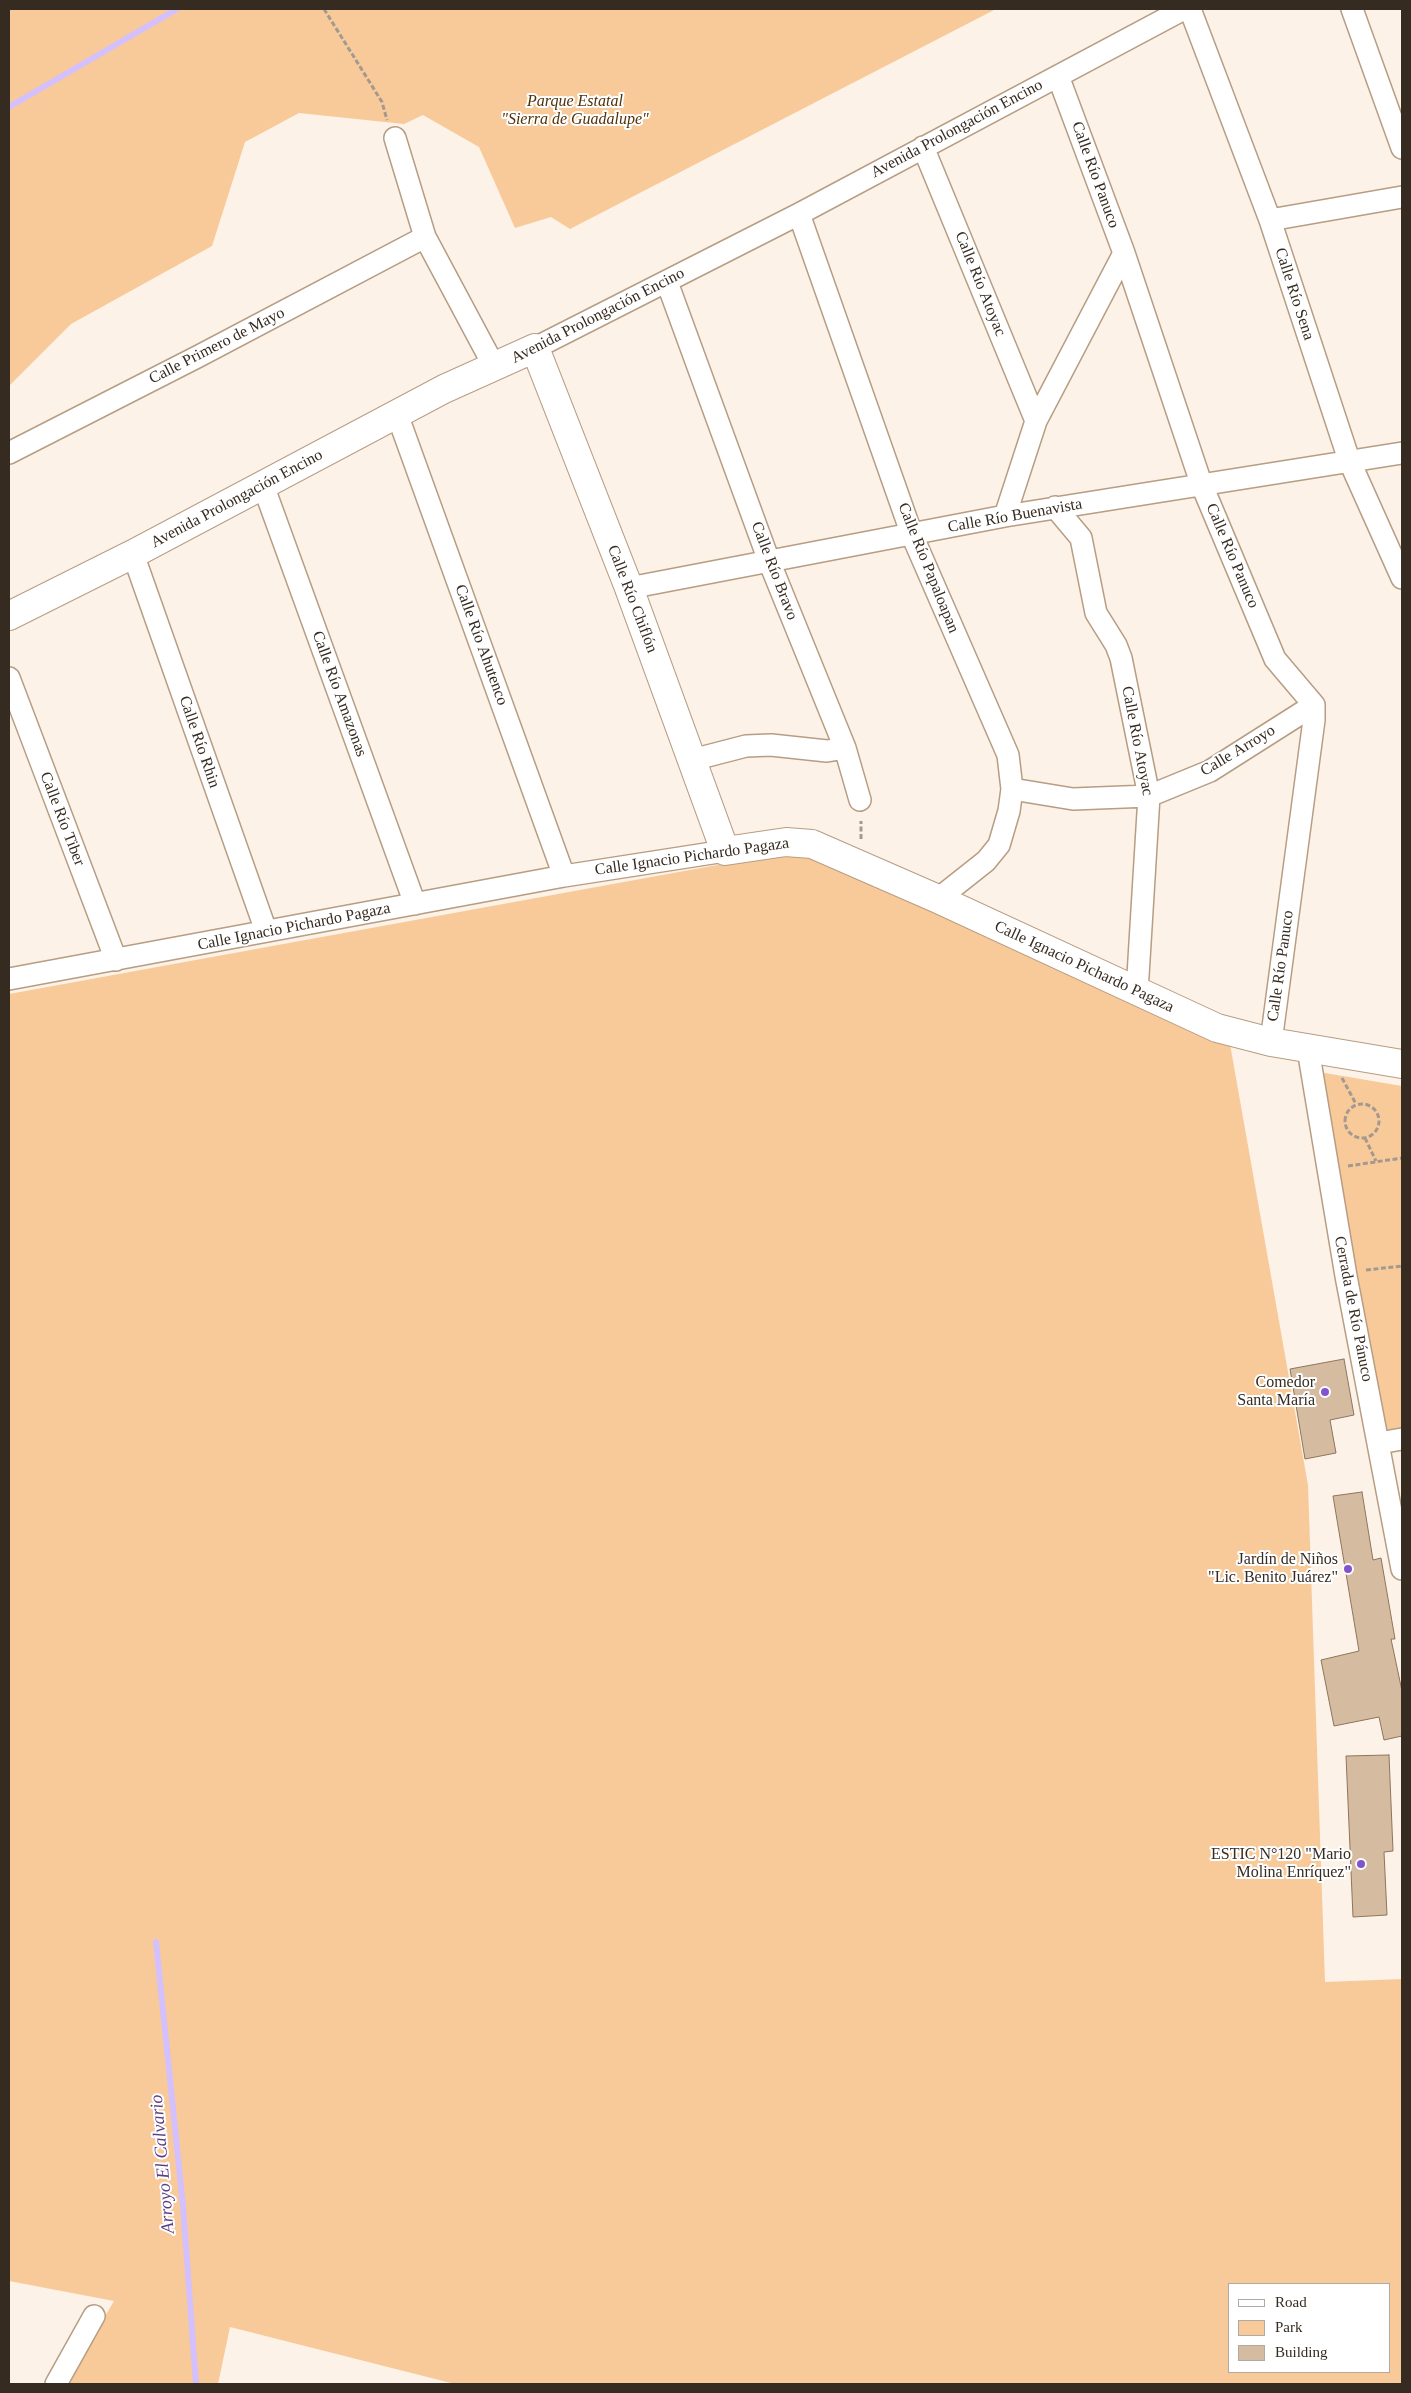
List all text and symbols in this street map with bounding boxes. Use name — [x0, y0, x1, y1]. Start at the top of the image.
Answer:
street label: Avenida Prolongación Encino — [868, 76, 1046, 182]
park label: Parque Estatal "Sierra de Guadalupe" — [501, 92, 649, 130]
street label: Calle Río Panuco — [1067, 119, 1123, 231]
street label: Calle Río Atoyac — [950, 229, 1010, 339]
street label: Calle Río Sena — [1270, 245, 1318, 343]
street label: Avenida Prolongación Encino — [508, 264, 688, 368]
street label: Calle Primero de Mayo — [146, 303, 288, 389]
street label: Avenida Prolongación Encino — [148, 446, 326, 552]
street label: Calle Río Buenavista — [946, 495, 1084, 537]
street label: Calle Río Papaloapan — [893, 500, 963, 636]
street label: Calle Río Panuco — [1201, 501, 1263, 611]
street label: Calle Río Bravo — [746, 519, 802, 623]
street label: Calle Río Chiflón — [603, 542, 661, 656]
street label: Calle Río Ahutenco — [450, 582, 512, 708]
street label: Calle Río Amazonas — [307, 629, 371, 759]
street label: Calle Río Atoyac — [1117, 685, 1157, 797]
street label: Calle Río Rhin — [174, 693, 224, 791]
street label: Calle Arroyo — [1197, 721, 1279, 781]
street label: Calle Río Tiber — [35, 769, 89, 869]
street label: Calle Ignacio Pichardo Pagaza — [594, 834, 790, 880]
street label: Calle Ignacio Pichardo Pagaza — [196, 899, 392, 955]
street label: Calle Río Panuco — [1264, 909, 1298, 1023]
street label: Calle Ignacio Pichardo Pagaza — [991, 917, 1177, 1017]
street label: Cerrada de Río Pánuco — [1329, 1235, 1377, 1383]
place label: Comedor Santa María — [1237, 1373, 1315, 1411]
marker: Comedor Santa María — [1319, 1386, 1331, 1398]
place label: Jardín de Niños "Lic. Benito Juárez" — [1208, 1550, 1338, 1588]
marker: Jardín de Niños "Lic. Benito Juárez" — [1342, 1563, 1354, 1575]
place label: ESTIC N°120 "Mario Molina Enríquez" — [1211, 1845, 1351, 1883]
marker: ESTIC N°120 "Mario Molina Enríquez" — [1355, 1858, 1367, 1870]
water label: Arroyo El Calvario — [146, 2094, 180, 2234]
legend — [1228, 2283, 1391, 2373]
text: Road — [1275, 2294, 1307, 2310]
text: Park — [1275, 2319, 1303, 2335]
text: Building — [1275, 2344, 1328, 2360]

